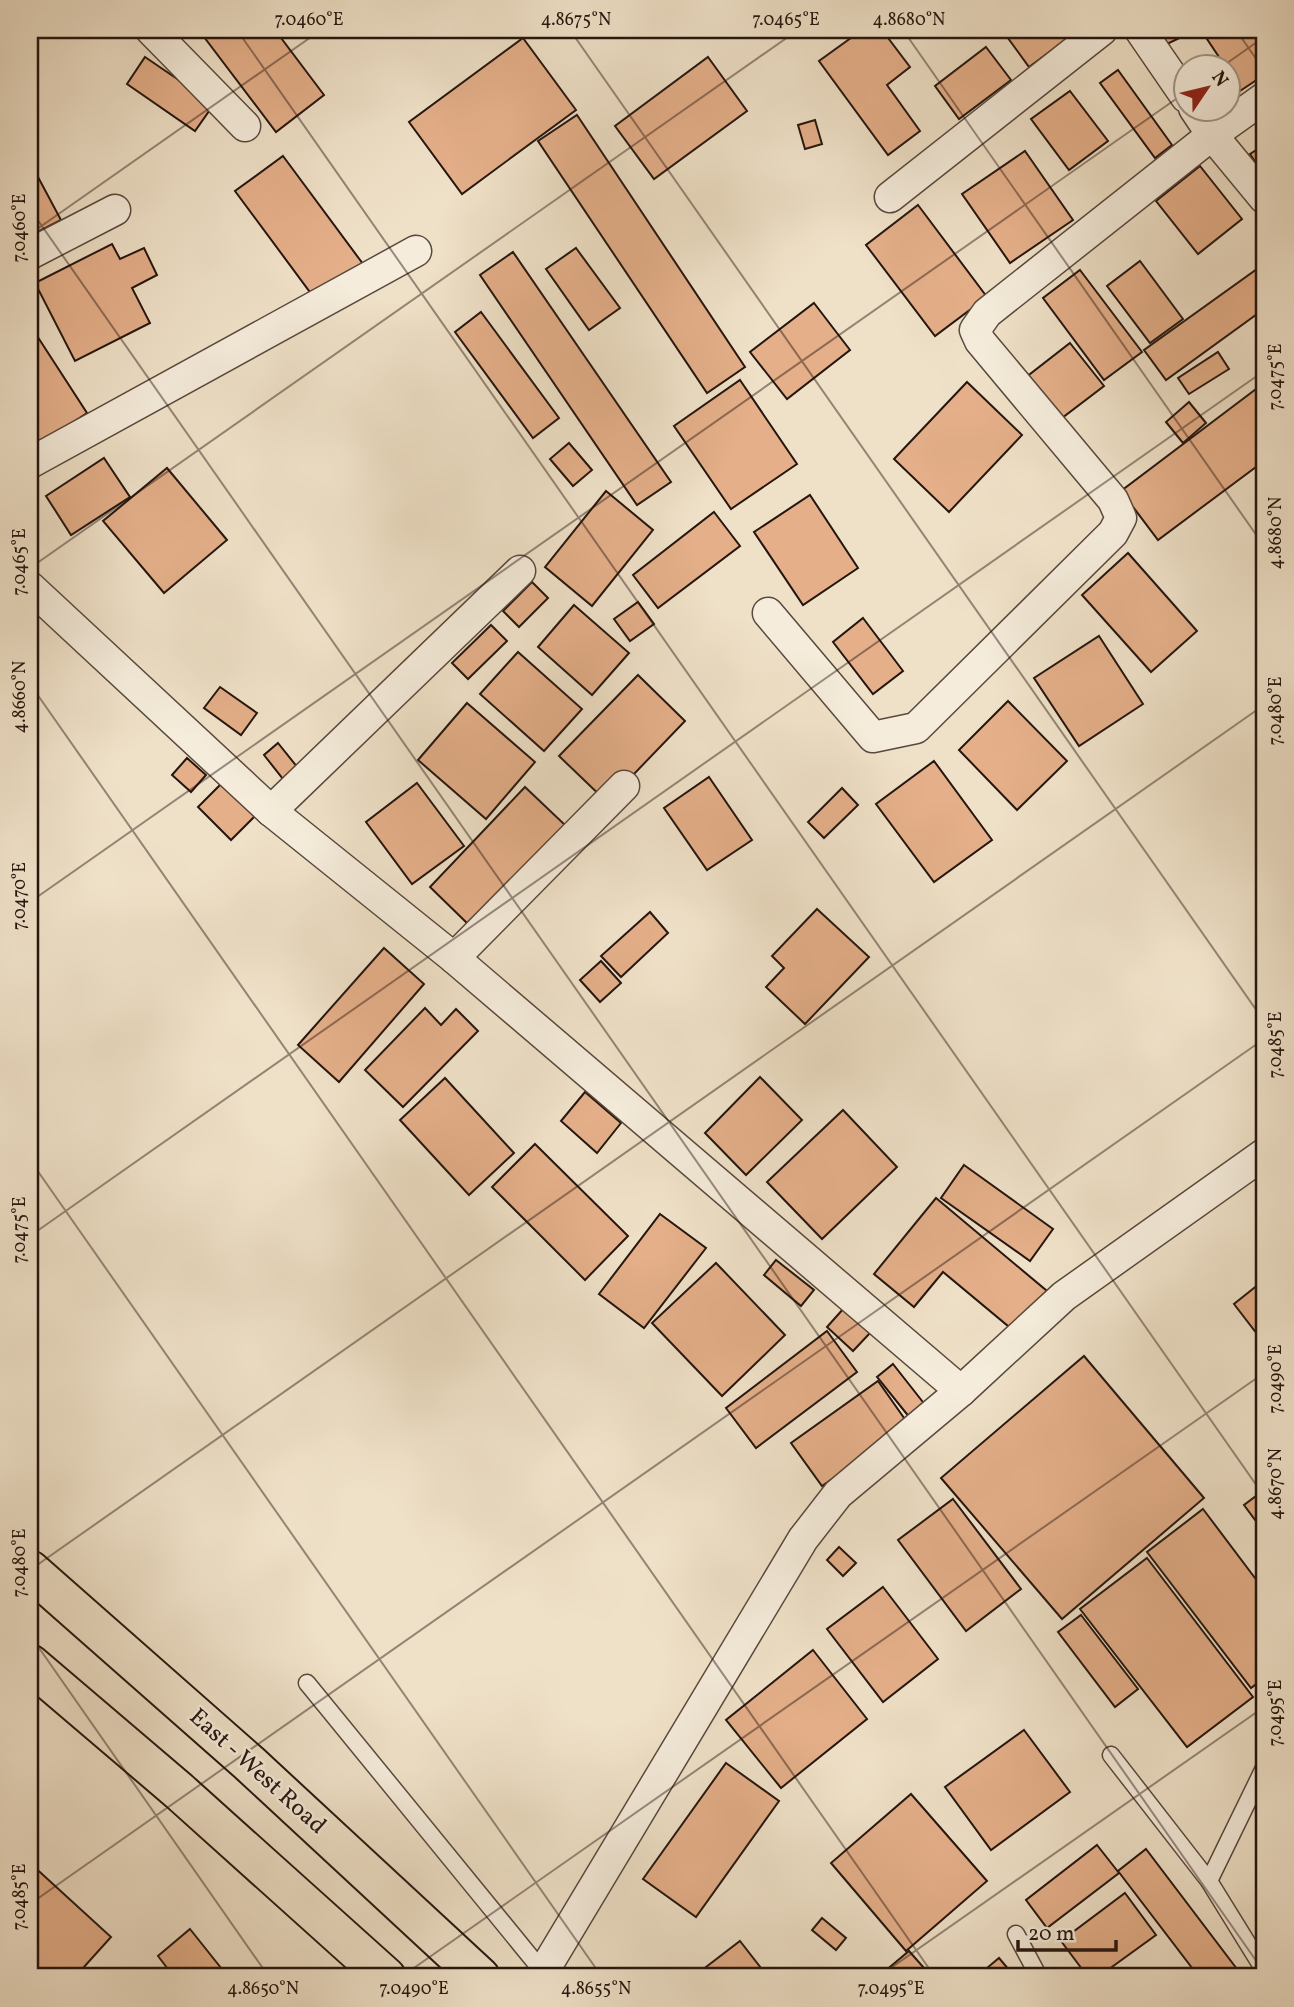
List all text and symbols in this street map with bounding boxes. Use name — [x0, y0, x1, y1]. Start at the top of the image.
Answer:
text: 7.0460°E — [274, 8, 344, 33]
text: 4.8675°N — [541, 8, 611, 33]
text: 7.0465°E — [752, 8, 820, 33]
text: 4.8680°N — [873, 8, 945, 33]
north arrow — [1172, 52, 1242, 122]
text: N — [1205, 66, 1234, 93]
text: 7.0460°E — [8, 193, 33, 263]
text: 7.0475°E — [1264, 343, 1289, 411]
text: 4.8680°N — [1264, 497, 1289, 569]
text: 7.0465°E — [8, 528, 33, 596]
text: 4.8660°N — [8, 661, 33, 733]
text: 7.0480°E — [1264, 676, 1289, 746]
text: 7.0470°E — [8, 862, 33, 930]
text: 7.0485°E — [1264, 1011, 1289, 1079]
text: 7.0475°E — [8, 1196, 33, 1264]
text: 7.0490°E — [1264, 1344, 1289, 1414]
text: 4.8670°N — [1264, 1448, 1289, 1520]
text: 7.0480°E — [8, 1528, 33, 1598]
text: 7.0495°E — [1264, 1679, 1289, 1747]
street label: East - West Road — [181, 1701, 333, 1843]
text: 7.0485°E — [8, 1863, 33, 1931]
scale bar — [1018, 1909, 1116, 1953]
text: 20 m — [1028, 1920, 1074, 1949]
text: 4.8650°N — [227, 1977, 299, 2002]
text: 7.0490°E — [379, 1977, 449, 2002]
text: 4.8655°N — [561, 1977, 631, 2002]
text: 7.0495°E — [857, 1977, 925, 2002]

